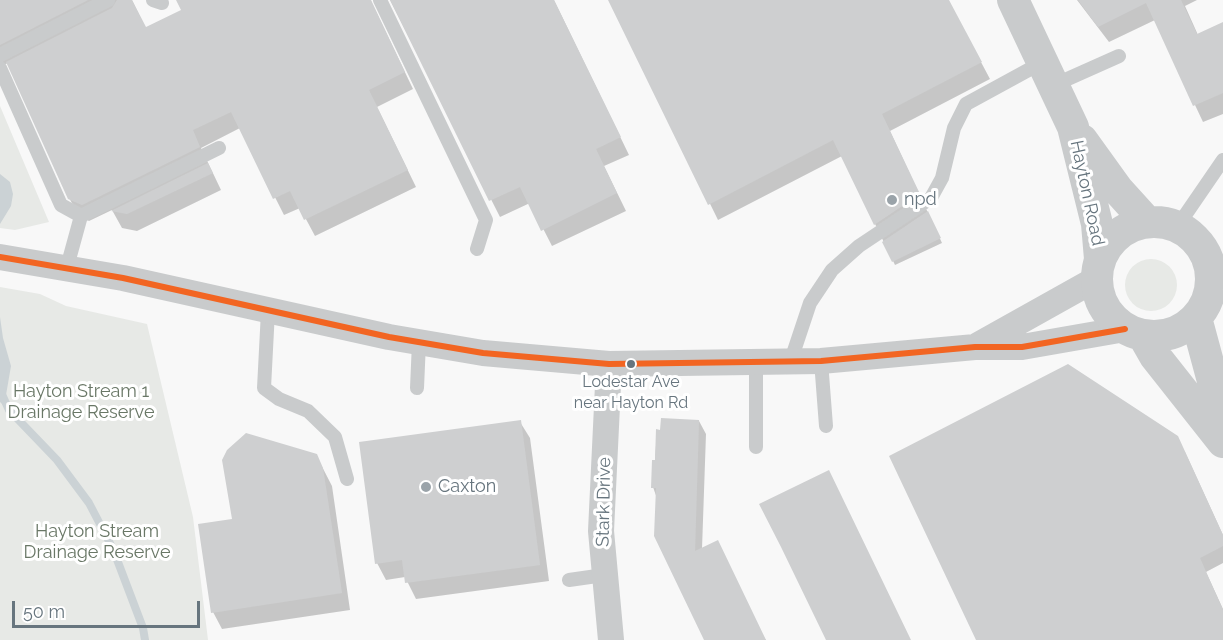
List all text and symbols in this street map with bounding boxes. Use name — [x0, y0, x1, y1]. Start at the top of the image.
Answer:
street label: Hayton Road — [1065, 138, 1109, 248]
place label: npd — [904, 189, 937, 211]
marker: npd — [885, 193, 899, 207]
marker: Lodestar Ave near Hayton Rd — [625, 358, 637, 370]
place label: Lodestar Ave near Hayton Rd — [574, 372, 688, 410]
park label: Hayton Stream 1 Drainage Reserve — [8, 381, 154, 424]
street label: Stark Drive — [592, 457, 616, 547]
place label: Caxton — [438, 476, 496, 498]
marker: Caxton — [419, 480, 433, 494]
park label: Hayton Stream Drainage Reserve — [24, 521, 170, 564]
scale bar — [15, 589, 202, 627]
text: 50 m — [23, 601, 65, 622]

